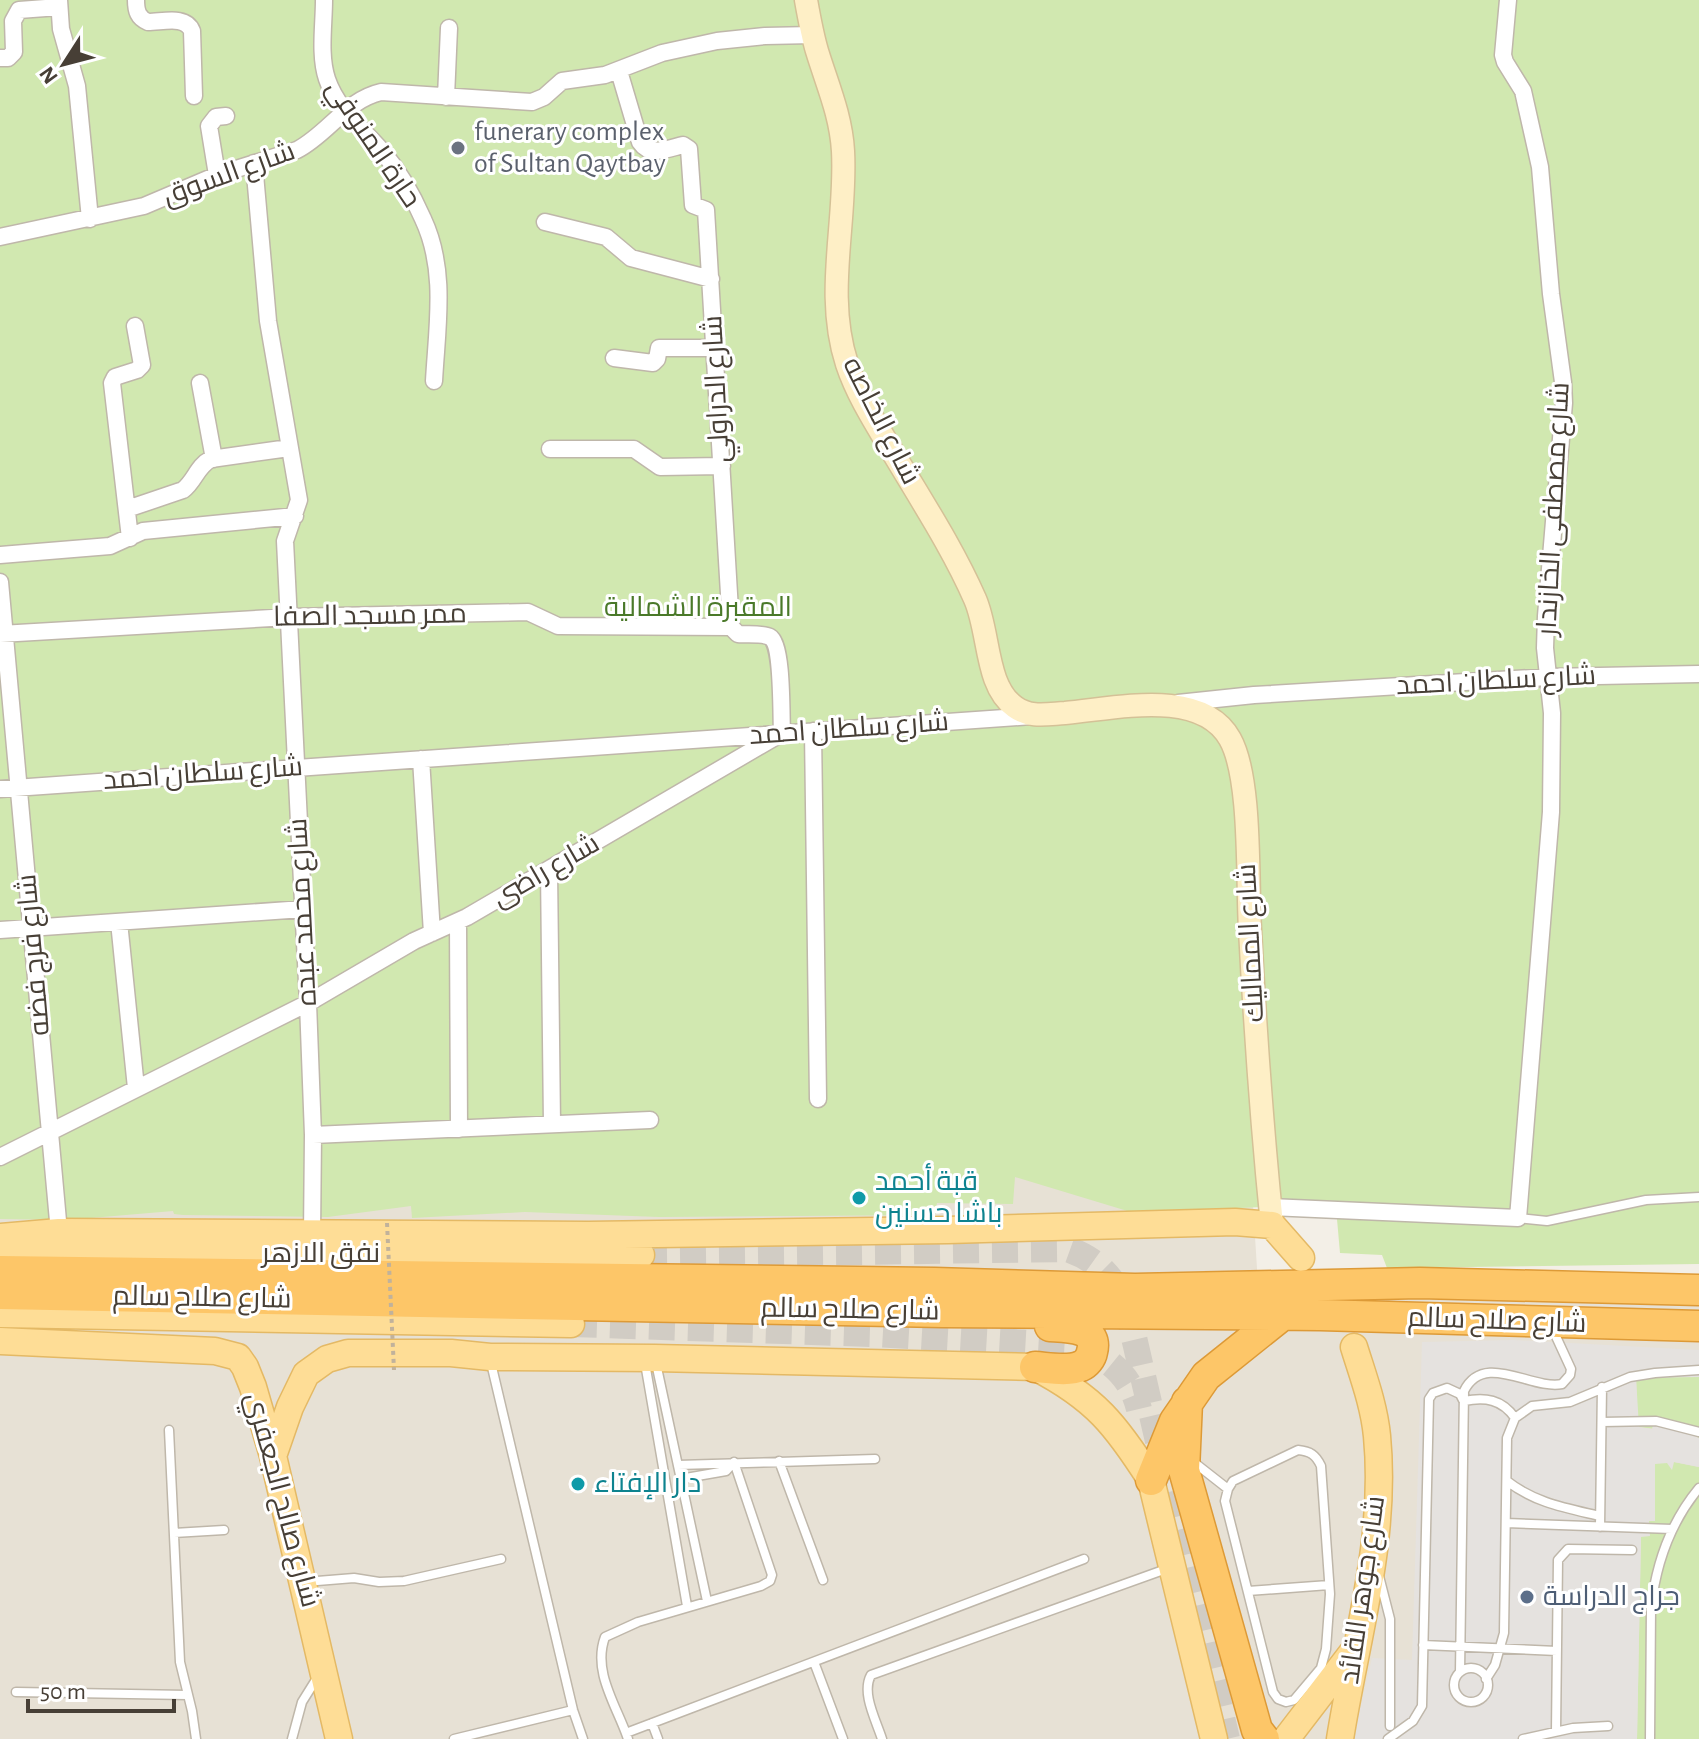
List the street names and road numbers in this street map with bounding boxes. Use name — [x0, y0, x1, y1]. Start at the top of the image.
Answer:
street label: حارة المنوفي — [315, 75, 426, 216]
street label: شارع السوق — [159, 136, 300, 214]
street label: شارع الدراولي — [698, 314, 741, 464]
street label: شارع الخاصه — [834, 353, 926, 490]
street label: شارع مصطفى الخازندار — [1532, 381, 1578, 639]
street label: ممر مسجد الصفا — [273, 600, 467, 632]
street label: شارع سلطان احمد — [1395, 661, 1597, 703]
street label: شارع سلطان احمد — [748, 707, 950, 753]
street label: شارع سلطان احمد — [102, 752, 304, 798]
street label: شارع محمد عبده — [283, 817, 325, 1007]
street label: شارع راضى — [487, 828, 606, 915]
street label: شارع المماليك — [1232, 863, 1272, 1023]
street label: شارع فرج فضه — [12, 873, 58, 1037]
street label: نفق الازهر — [260, 1240, 380, 1269]
street label: شارع صلاح سالم — [112, 1281, 292, 1318]
street label: شارع صلاح سالم — [760, 1293, 940, 1330]
street label: شارع صلاح سالم — [1407, 1303, 1587, 1342]
street label: شارع صالح الجعفري — [234, 1389, 325, 1612]
street label: شارع جوهر القائد — [1335, 1494, 1393, 1686]

